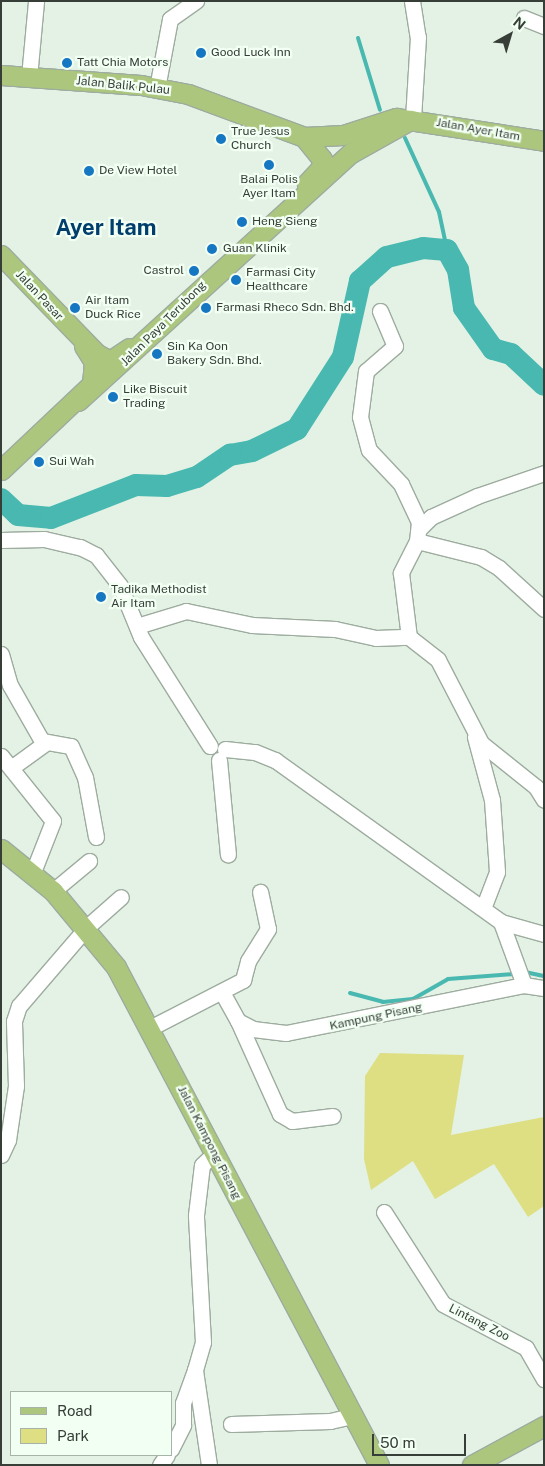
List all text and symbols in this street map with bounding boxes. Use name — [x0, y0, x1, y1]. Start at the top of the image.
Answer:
north arrow — [485, 10, 535, 60]
text: N — [510, 14, 529, 33]
place label: Good Luck Inn — [211, 46, 291, 60]
marker: Good Luck Inn — [195, 47, 207, 59]
place label: Tatt Chia Motors — [77, 56, 168, 70]
marker: Tatt Chia Motors — [61, 57, 73, 69]
street label: Jalan Balik Pulau — [75, 74, 171, 98]
street label: Jalan Ayer Itam — [435, 116, 521, 144]
place label: True Jesus Church — [231, 125, 290, 153]
marker: True Jesus Church — [215, 133, 227, 145]
marker: Balai Polis Ayer Itam — [263, 159, 275, 171]
place label: De View Hotel — [99, 164, 178, 178]
marker: De View Hotel — [83, 165, 95, 177]
place label: Balai Polis Ayer Itam — [240, 173, 298, 201]
district label: Ayer Itam — [55, 215, 157, 241]
place label: Heng Sieng — [252, 215, 317, 229]
marker: Heng Sieng — [236, 216, 248, 228]
marker: Guan Klinik — [205, 242, 219, 256]
place label: Guan Klinik — [223, 242, 287, 256]
place label: Castrol — [144, 264, 184, 278]
marker: Castrol — [188, 265, 200, 277]
place label: Farmasi City Healthcare — [246, 266, 316, 294]
street label: Jalan Pasar — [12, 268, 66, 324]
marker: Farmasi City Healthcare — [230, 274, 242, 286]
street label: Jalan Paya Terubong — [118, 278, 210, 370]
place label: Air Itam Duck Rice — [85, 294, 141, 322]
place label: Farmasi Rheco Sdn. Bhd. — [216, 301, 354, 315]
marker: Air Itam Duck Rice — [69, 302, 81, 314]
marker: Farmasi Rheco Sdn. Bhd. — [200, 302, 212, 314]
place label: Sin Ka Oon Bakery Sdn. Bhd. — [167, 340, 262, 368]
marker: Sin Ka Oon Bakery Sdn. Bhd. — [151, 348, 163, 360]
place label: Like Biscuit Trading — [123, 383, 187, 411]
marker: Like Biscuit Trading — [107, 391, 119, 403]
place label: Sui Wah — [49, 455, 94, 469]
marker: Sui Wah — [33, 456, 45, 468]
place label: Tadika Methodist Air Itam — [111, 583, 207, 611]
marker: Tadika Methodist Air Itam — [95, 591, 107, 603]
street label: Kampung Pisang — [328, 1000, 424, 1034]
street label: Jalan Kampong Pisang — [174, 1084, 244, 1202]
street label: Lintang Zoo — [446, 1302, 512, 1344]
legend — [10, 1391, 172, 1456]
text: Road — [57, 1402, 93, 1419]
scale bar — [375, 1424, 469, 1456]
text: Park — [57, 1427, 89, 1444]
text: 50 m — [380, 1434, 415, 1451]

